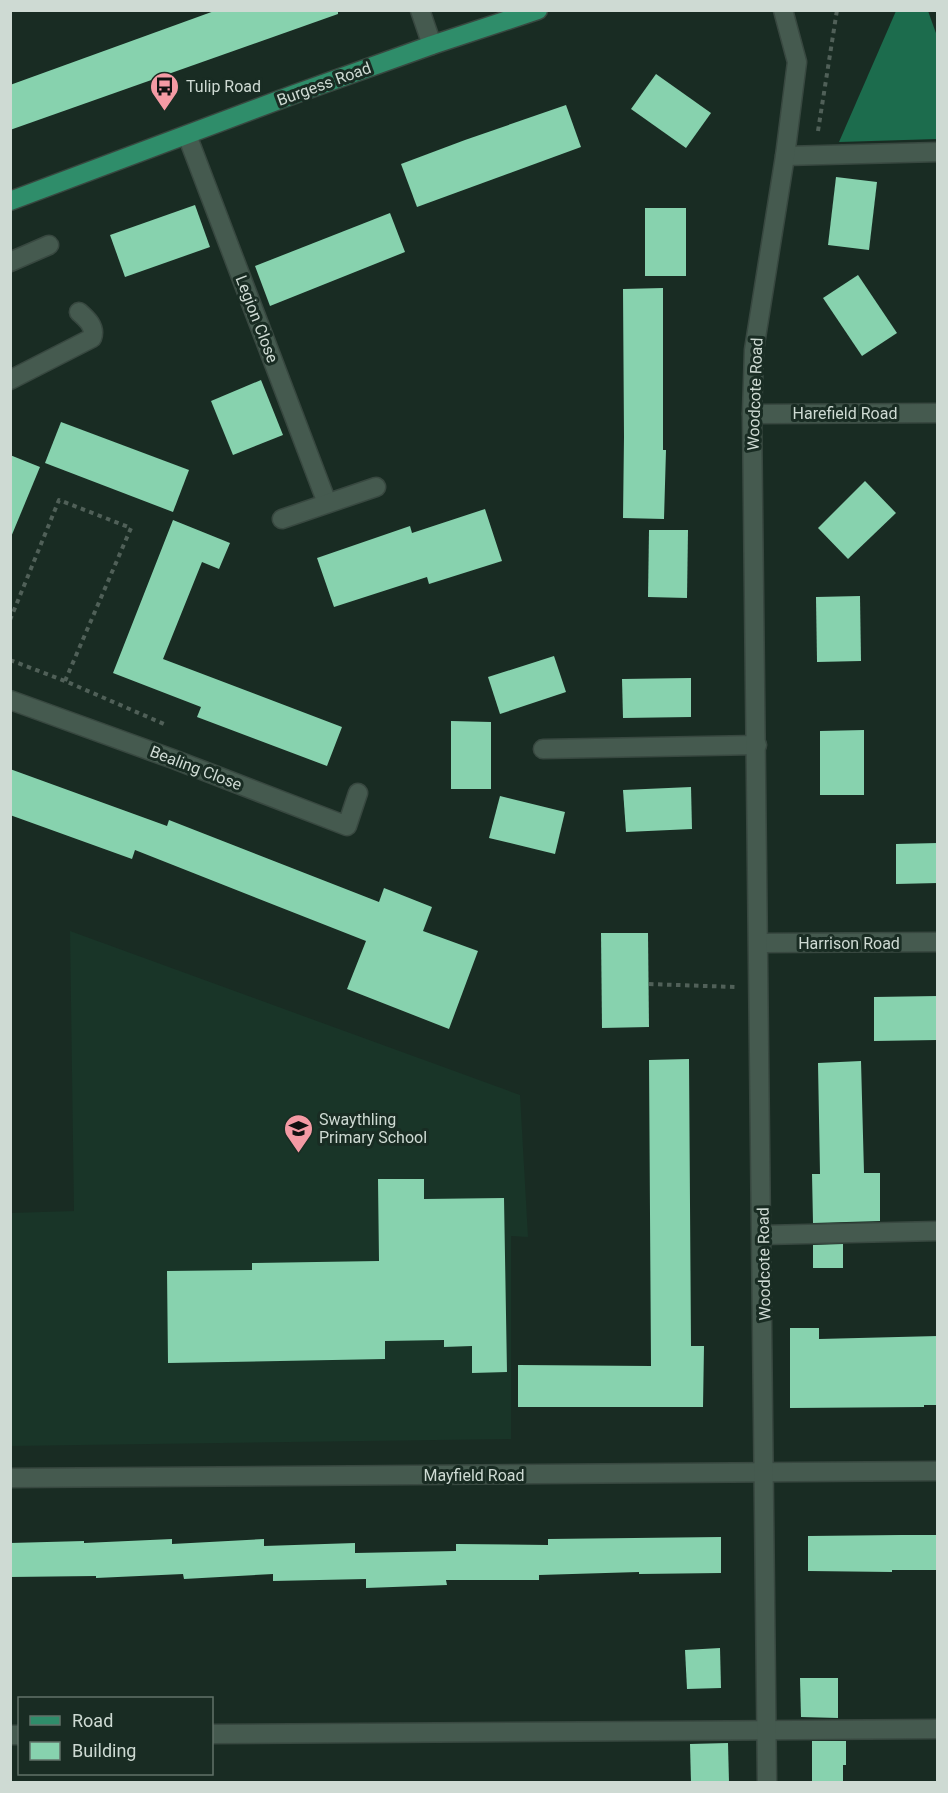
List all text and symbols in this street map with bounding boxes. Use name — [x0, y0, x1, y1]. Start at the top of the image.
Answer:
street label: Burgess Road — [274, 58, 374, 110]
bus stop icon: Tulip Road — [149, 70, 181, 112]
place label: Tulip Road — [186, 77, 261, 96]
street label: Legion Close — [232, 273, 282, 365]
street label: Woodcote Road — [744, 337, 766, 451]
street label: Harefield Road — [793, 404, 897, 423]
street label: Bealing Close — [147, 742, 245, 794]
street label: Harrison Road — [798, 934, 900, 953]
place label: Swaythling Primary School — [319, 1110, 427, 1147]
school or university icon: Swaythling Primary School — [282, 1112, 314, 1154]
street label: Woodcote Road — [754, 1207, 774, 1321]
street label: Mayfield Road — [423, 1466, 525, 1485]
legend — [18, 1697, 213, 1775]
text: Road — [72, 1710, 113, 1731]
text: Building — [72, 1740, 136, 1761]

